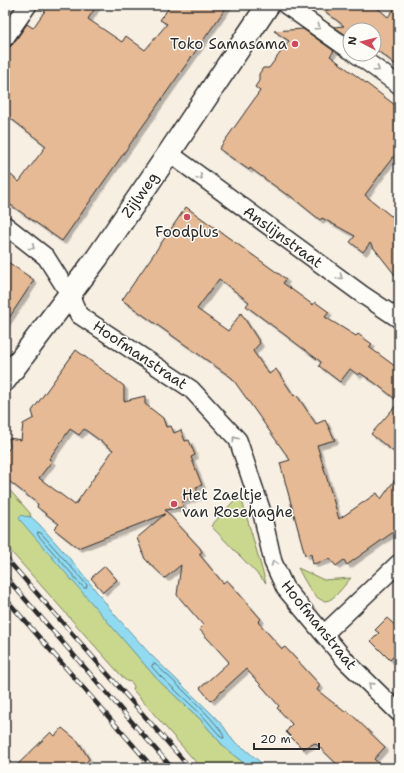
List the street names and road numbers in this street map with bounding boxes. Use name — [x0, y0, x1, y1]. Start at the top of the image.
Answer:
street label: Zijlweg — [117, 168, 163, 222]
street label: Anslijnstraat — [239, 201, 327, 273]
street label: Hoofmanstraat — [89, 316, 191, 394]
street label: Hoofmanstraat — [277, 576, 361, 674]

